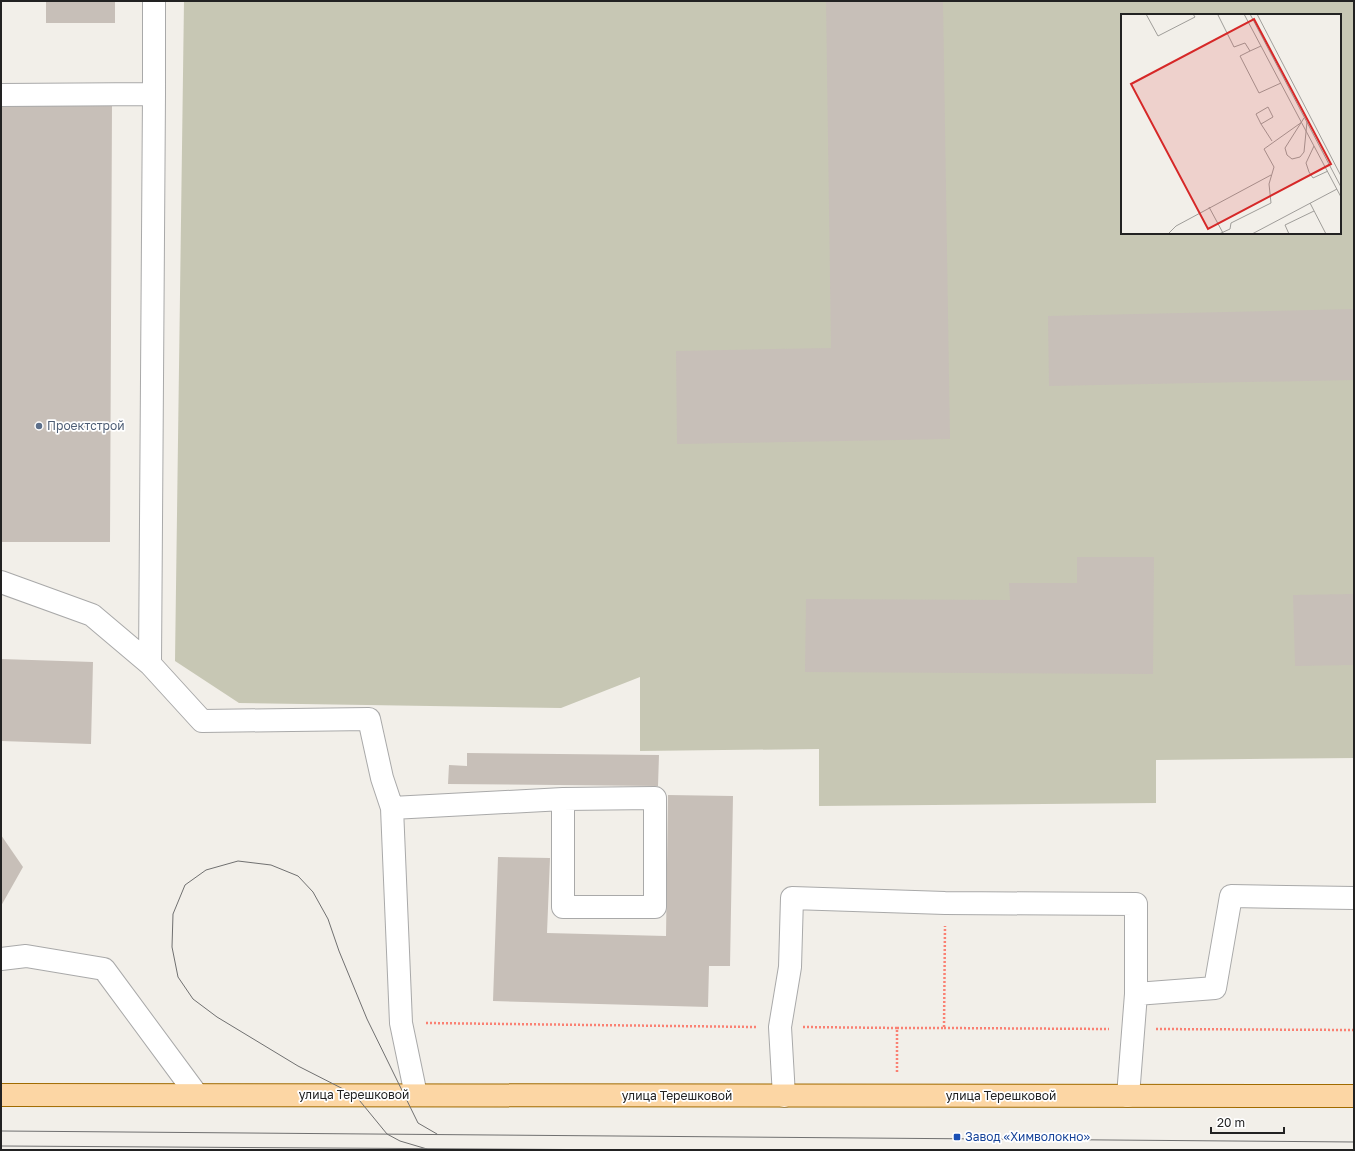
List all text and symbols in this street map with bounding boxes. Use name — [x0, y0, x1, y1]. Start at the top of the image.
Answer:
inset map — [1121, 14, 1341, 234]
place label: Проектстрой — [47, 418, 125, 433]
marker: Проектстрой — [34, 421, 44, 431]
street label: улица Терешковой — [299, 1087, 409, 1102]
street label: улица Терешковой — [622, 1088, 732, 1103]
street label: улица Терешковой — [946, 1088, 1056, 1103]
scale bar — [1211, 1109, 1284, 1135]
text: 20 m — [1217, 1115, 1245, 1130]
place label: Завод «Химволокно» — [965, 1129, 1091, 1144]
marker: Завод «Химволокно» — [952, 1132, 962, 1142]

